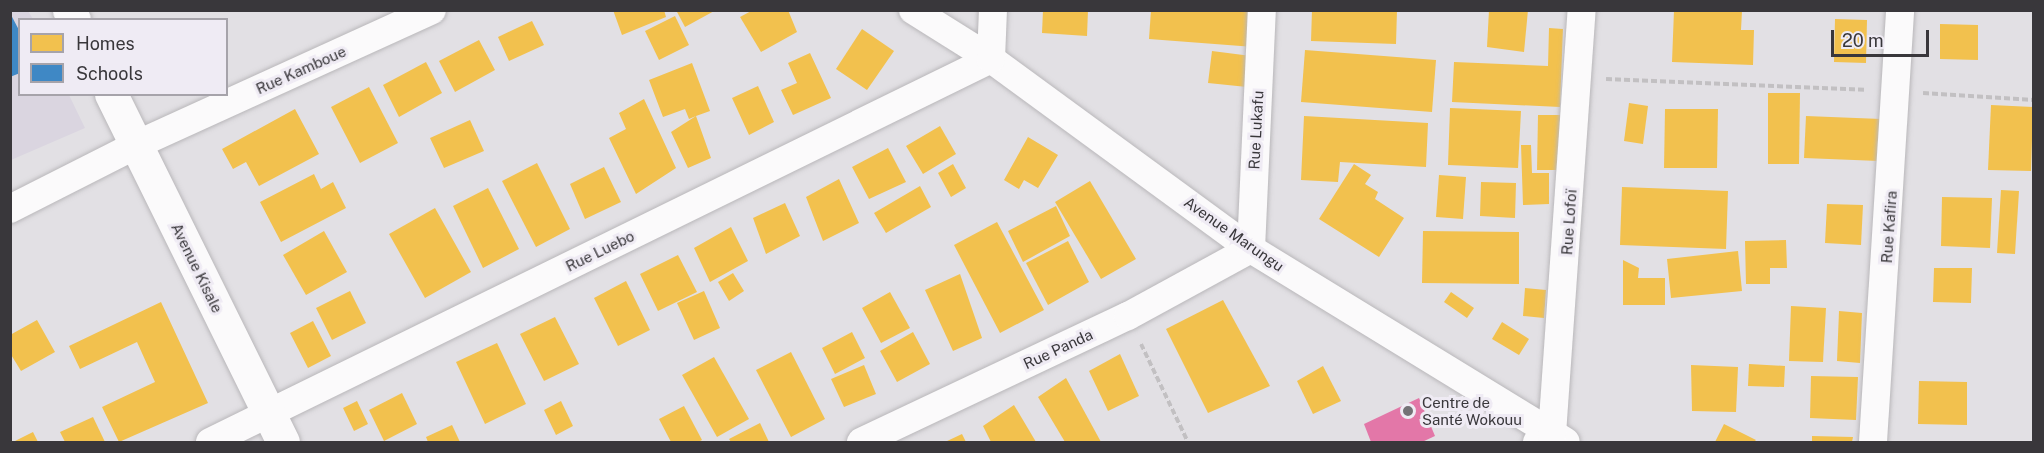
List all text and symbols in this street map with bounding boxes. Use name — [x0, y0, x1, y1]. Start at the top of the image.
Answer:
legend — [18, 18, 228, 96]
scale bar — [1834, 18, 1932, 56]
text: 20 m — [1842, 30, 1884, 51]
text: Homes — [76, 33, 135, 54]
street label: Rue Kamboue — [253, 42, 349, 98]
text: Schools — [76, 63, 143, 84]
street label: Rue Lukafu — [1245, 90, 1267, 170]
street label: Rue Lofoï — [1558, 188, 1580, 256]
street label: Rue Kafira — [1877, 190, 1901, 264]
street label: Avenue Marungu — [1181, 193, 1287, 275]
street label: Avenue Kisale — [168, 220, 226, 316]
street label: Rue Luebo — [563, 227, 637, 275]
street label: Rue Panda — [1020, 325, 1096, 373]
place label: Centre de Santé Wokouu — [1422, 393, 1522, 428]
marker: Centre de Santé Wokouu — [1399, 402, 1417, 420]

